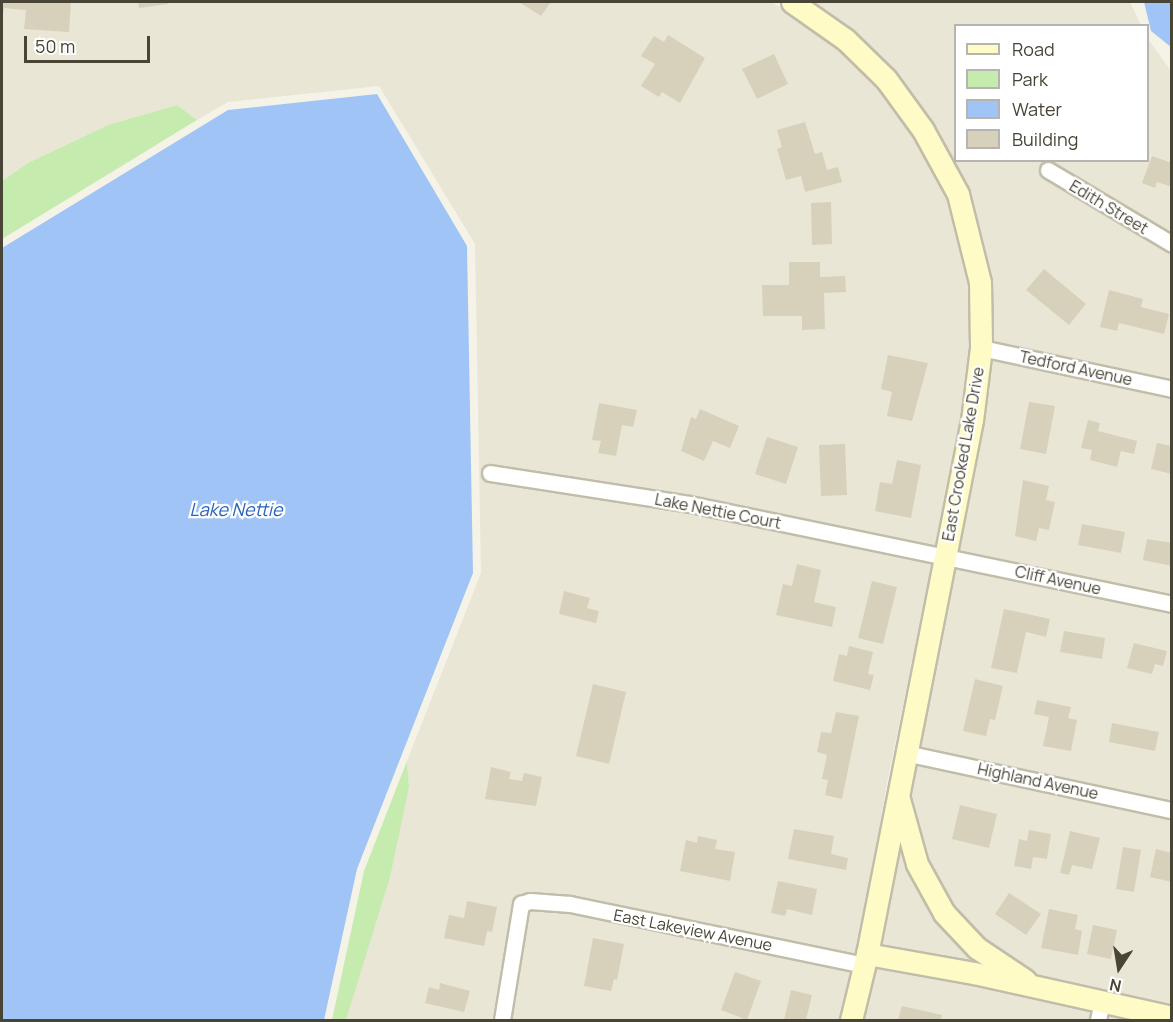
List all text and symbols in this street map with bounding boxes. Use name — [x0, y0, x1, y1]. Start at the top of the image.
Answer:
scale bar — [27, 24, 153, 62]
legend — [954, 24, 1149, 162]
text: 50 m — [35, 34, 75, 58]
text: Road — [1012, 37, 1055, 61]
text: Park — [1012, 67, 1048, 91]
text: Water — [1012, 97, 1062, 121]
text: Building — [1012, 127, 1078, 151]
street label: Edith Street — [1066, 176, 1152, 238]
street label: Tedford Avenue — [1018, 347, 1134, 389]
street label: East Crooked Lake Drive — [938, 365, 988, 543]
street label: Lake Nettie Court — [653, 489, 783, 533]
water label: Lake Nettie — [190, 498, 282, 520]
street label: Cliff Avenue — [1013, 562, 1103, 598]
street label: Highland Avenue — [976, 759, 1100, 803]
street label: East Lakeview Avenue — [612, 905, 774, 955]
north arrow — [1089, 938, 1149, 998]
text: N — [1107, 974, 1123, 998]

